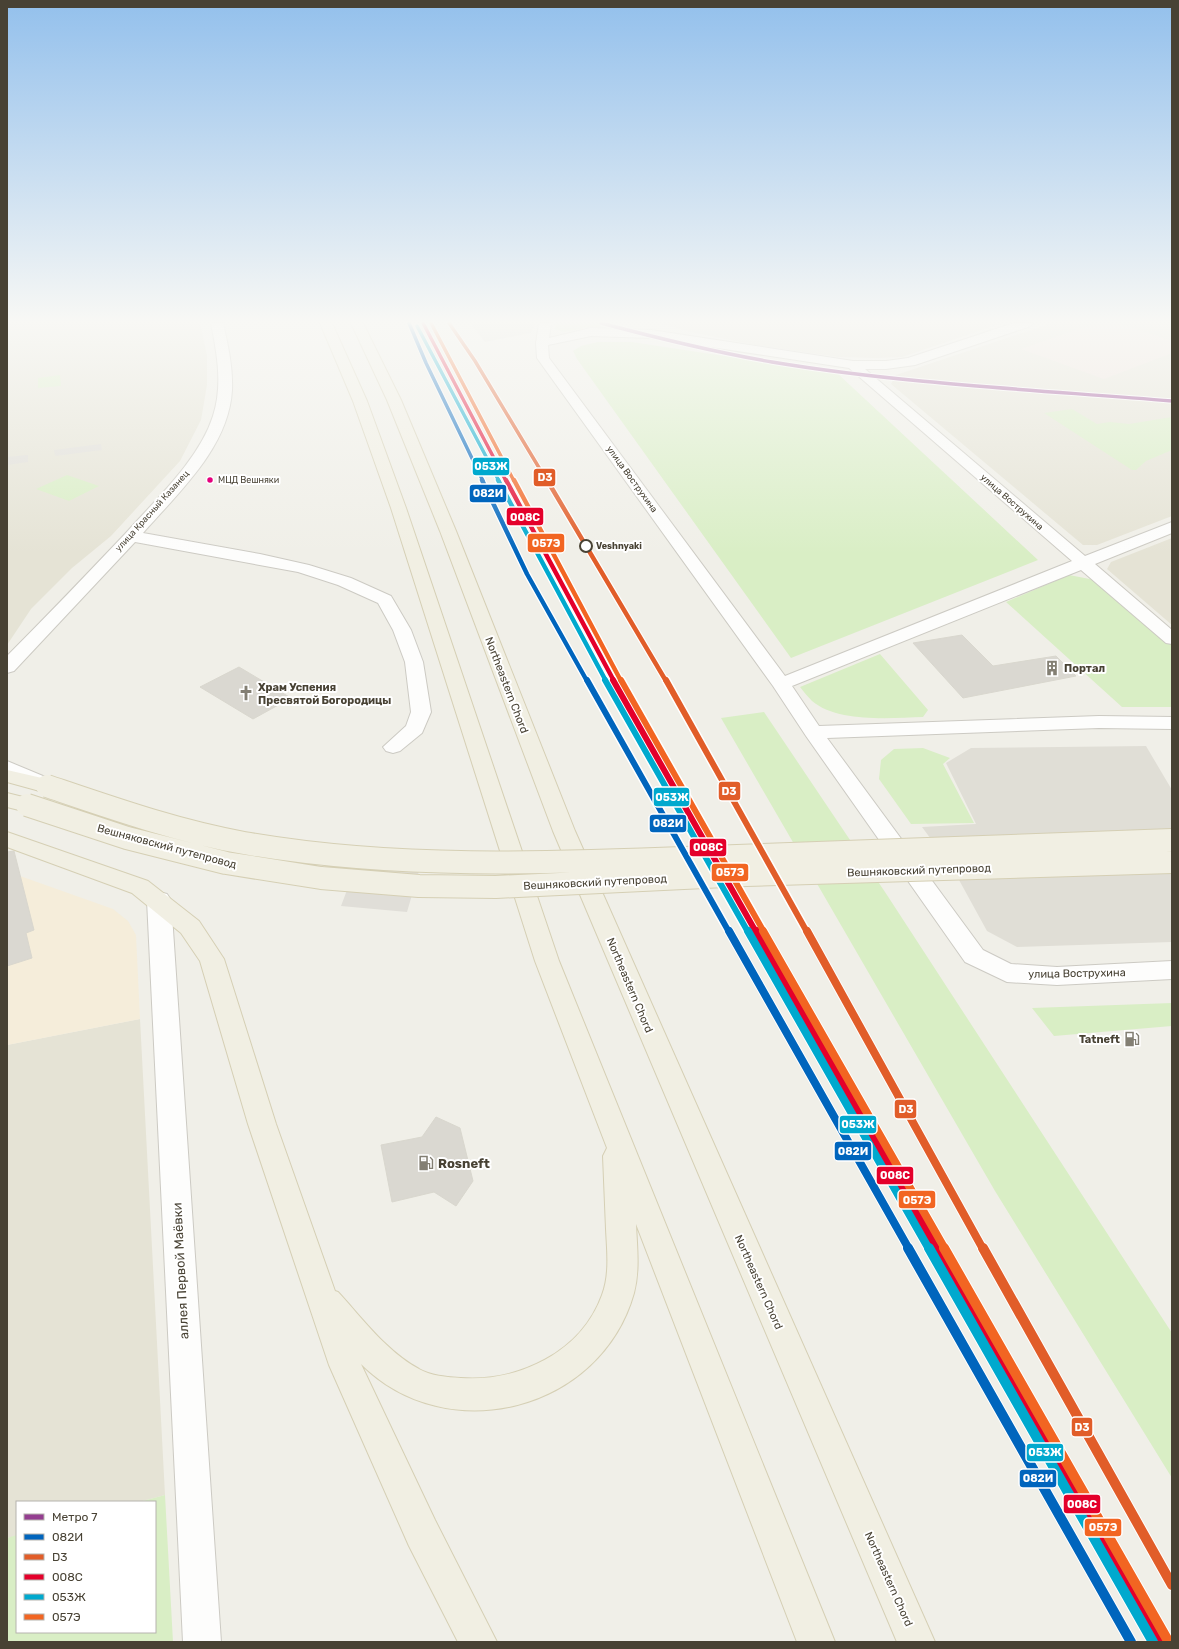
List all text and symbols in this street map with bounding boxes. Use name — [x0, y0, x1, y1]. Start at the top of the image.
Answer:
street label: улица Вострухина — [605, 444, 659, 514]
line badge: 053Ж — [472, 457, 510, 476]
text: 053Ж — [474, 460, 508, 473]
street label: улица Красный Казанец — [113, 468, 191, 553]
line badge: D3 — [533, 468, 556, 487]
text: D3 — [537, 471, 553, 484]
street label: улица Вострухина — [979, 472, 1045, 532]
marker: МЦД Вешняки — [205, 475, 215, 485]
place label: МЦД Вешняки — [218, 475, 279, 485]
line badge: 082И — [469, 484, 507, 503]
text: 082И — [473, 487, 503, 500]
line badge: 008С — [506, 507, 544, 526]
text: 008С — [510, 511, 540, 524]
line badge: 057Э — [527, 533, 565, 553]
text: 057Э — [532, 537, 561, 550]
marker: Veshnyaki — [579, 539, 593, 553]
place label: Veshnyaki — [596, 541, 642, 551]
street label: Northeastern Chord — [482, 635, 531, 735]
building icon: Портал — [1043, 659, 1061, 677]
place label: Портал — [1064, 662, 1105, 675]
place label: Храм Успения Пресвятой Богородицы — [258, 681, 391, 707]
church icon: Храм Успения Пресвятой Богородицы — [237, 684, 255, 702]
line badge: D3 — [718, 781, 741, 801]
text: D3 — [721, 785, 737, 798]
line badge: 053Ж — [653, 787, 690, 807]
text: 053Ж — [655, 791, 689, 804]
line badge: 082И — [649, 814, 687, 833]
text: 082И — [653, 817, 683, 830]
street label: Вешняковский путепровод — [96, 822, 238, 871]
line badge: 008С — [689, 838, 727, 857]
text: 008С — [693, 841, 723, 854]
street label: Вешняковский путепровод — [847, 861, 992, 880]
line badge: 057Э — [711, 863, 749, 882]
text: 057Э — [716, 866, 745, 879]
street label: Вешняковский путепровод — [523, 872, 668, 893]
street label: Northeastern Chord — [604, 936, 655, 1035]
street label: улица Вострухина — [1028, 966, 1126, 981]
fuel station icon: Tatneft — [1123, 1030, 1141, 1048]
place label: Tatneft — [1079, 1033, 1120, 1046]
line badge: D3 — [894, 1099, 917, 1119]
text: D3 — [898, 1103, 914, 1116]
line badge: 053Ж — [839, 1115, 877, 1134]
text: 053Ж — [841, 1118, 875, 1131]
line badge: 082И — [834, 1141, 872, 1161]
text: 082И — [838, 1145, 868, 1158]
fuel station icon: Rosneft — [417, 1154, 435, 1172]
place label: Rosneft — [438, 1156, 490, 1171]
line badge: 008С — [876, 1166, 914, 1185]
text: 008С — [880, 1169, 910, 1182]
line badge: 057Э — [898, 1190, 936, 1209]
text: 057Э — [903, 1194, 932, 1207]
street label: аллея Первой Маёвки — [169, 1202, 192, 1340]
street label: Northeastern Chord — [732, 1233, 785, 1331]
line badge: D3 — [1071, 1417, 1093, 1437]
text: D3 — [1074, 1421, 1090, 1434]
line badge: 053Ж — [1026, 1443, 1064, 1462]
text: 053Ж — [1028, 1446, 1062, 1459]
line badge: 082И — [1019, 1469, 1057, 1488]
text: 082И — [1023, 1472, 1053, 1485]
line badge: 008С — [1063, 1494, 1101, 1514]
text: 008С — [1067, 1498, 1097, 1511]
legend — [16, 1501, 156, 1633]
text: Метро 7 — [52, 1510, 98, 1524]
line badge: 057Э — [1084, 1518, 1122, 1537]
text: 057Э — [1089, 1521, 1118, 1534]
text: 082И — [52, 1530, 83, 1544]
street label: Northeastern Chord — [862, 1530, 915, 1628]
text: D3 — [52, 1550, 67, 1564]
text: 008С — [52, 1570, 83, 1584]
text: 053Ж — [52, 1590, 86, 1604]
text: 057Э — [52, 1610, 81, 1624]

